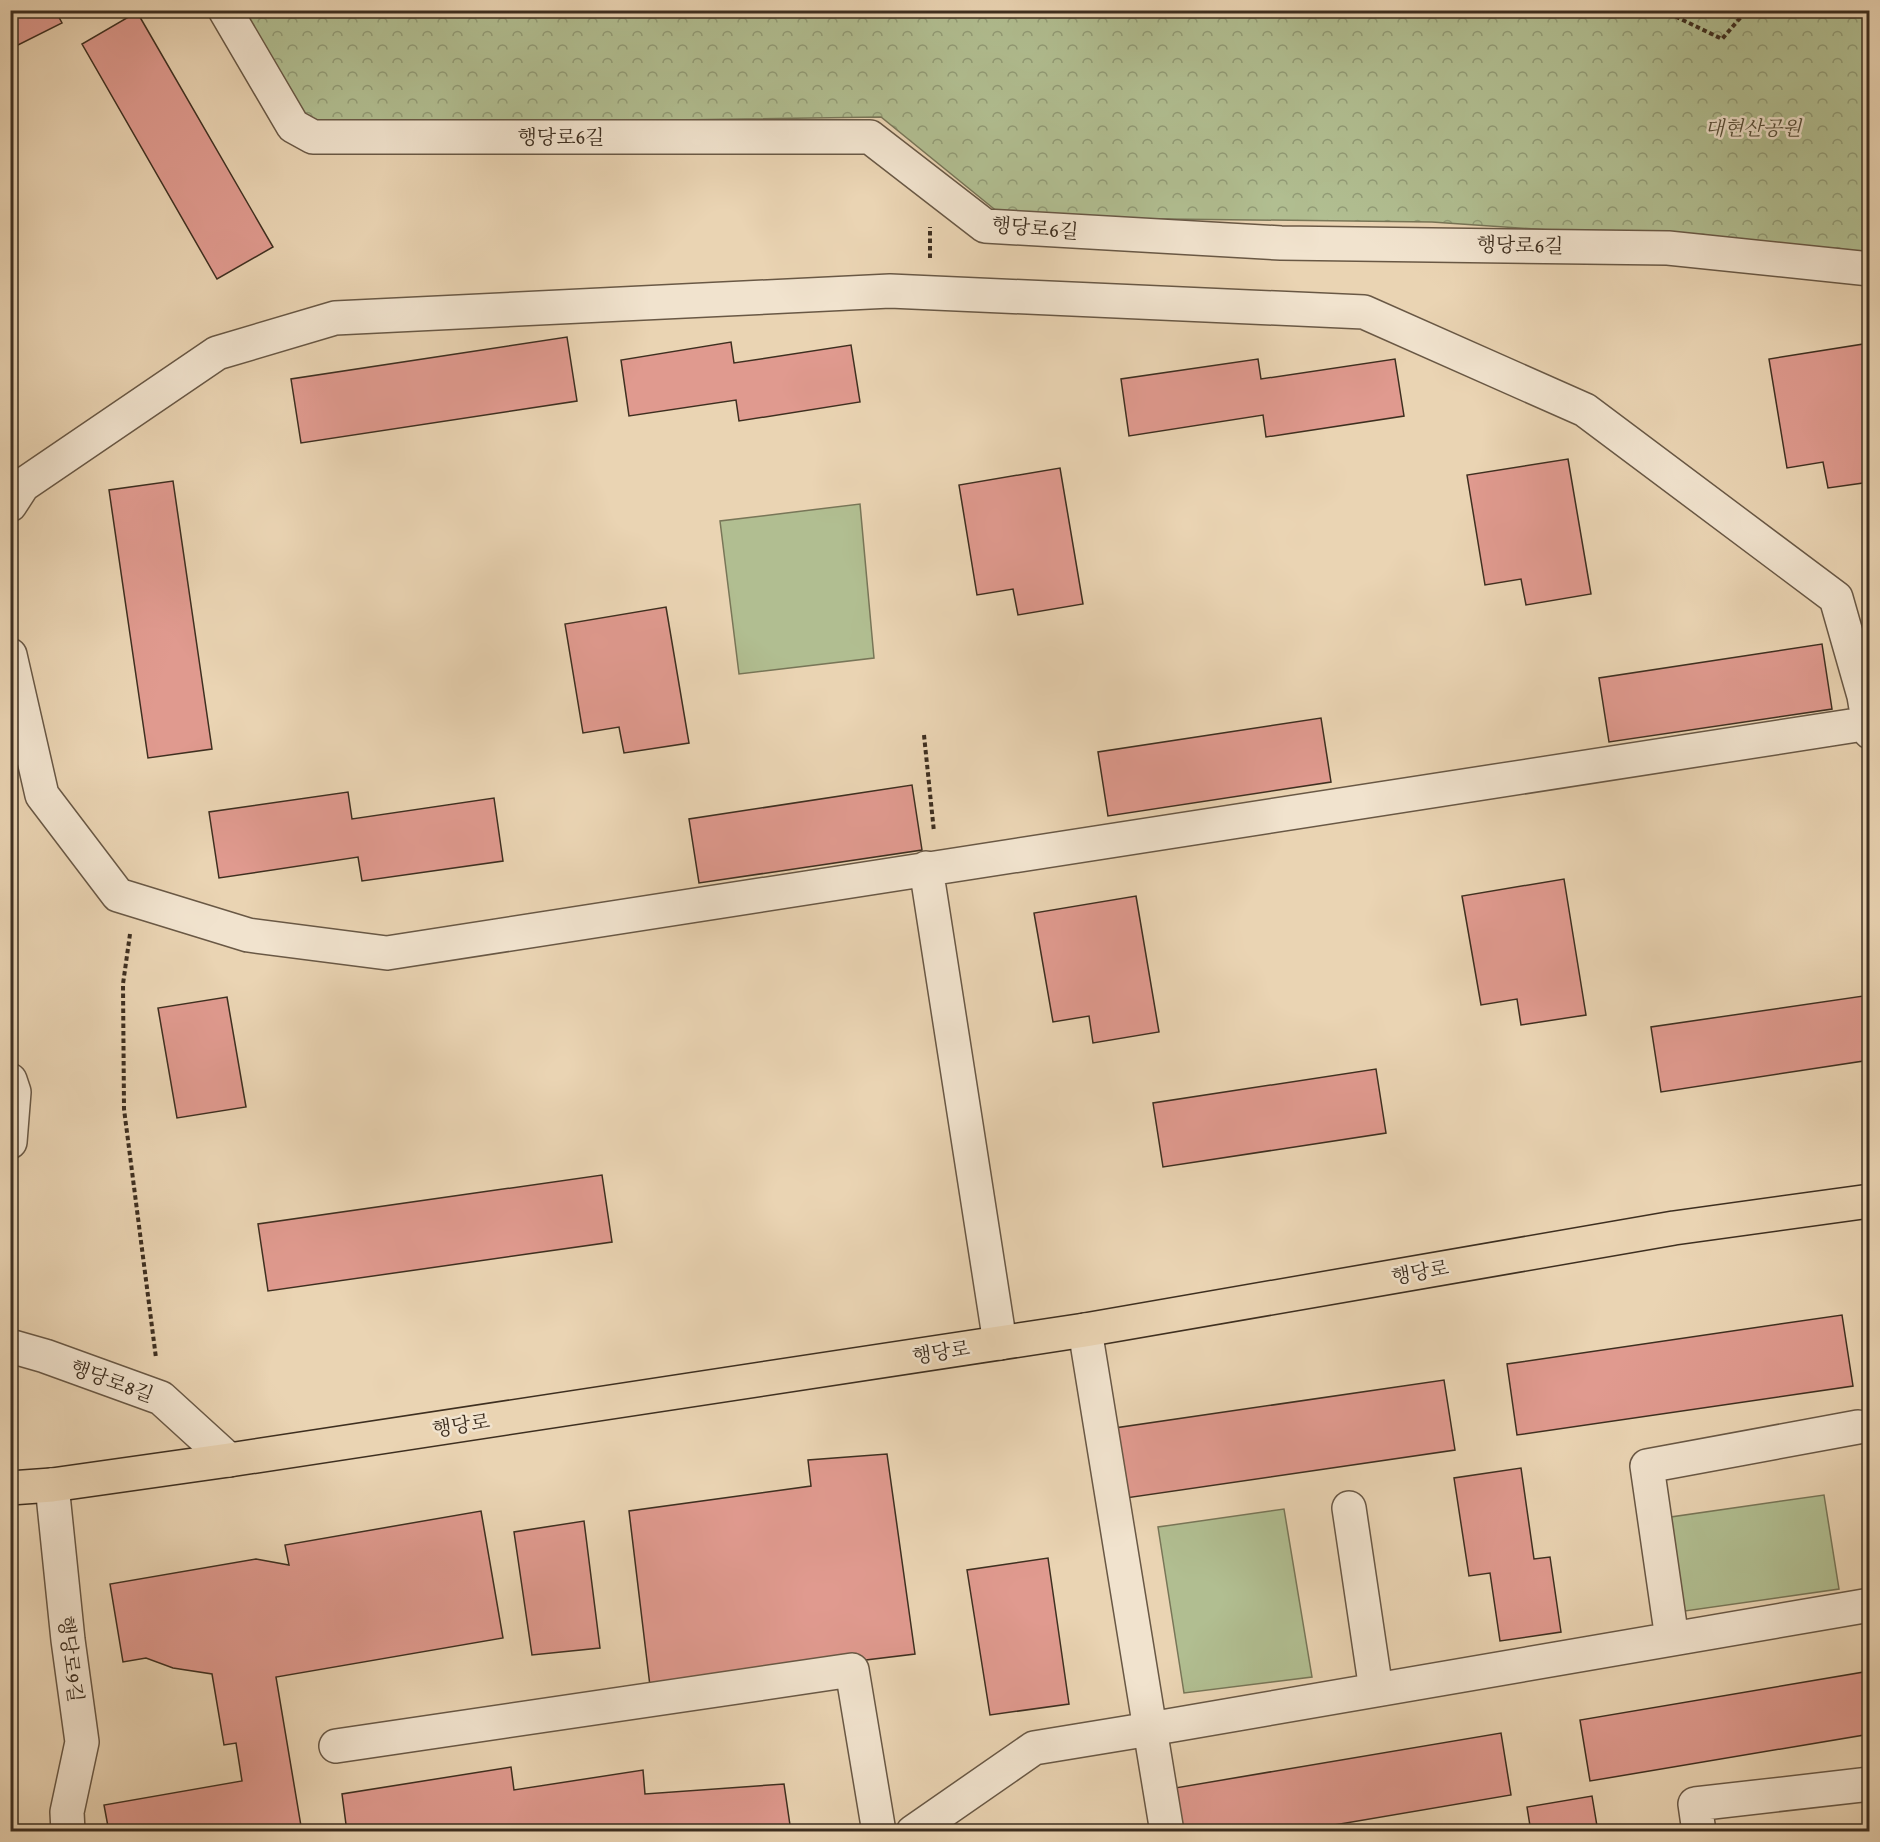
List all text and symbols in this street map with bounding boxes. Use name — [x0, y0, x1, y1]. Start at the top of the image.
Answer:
park label: 대현산공원 — [1705, 113, 1803, 142]
street label: 행당로6길 — [518, 122, 604, 151]
street label: 행당로6길 — [990, 209, 1080, 246]
street label: 행당로6길 — [1476, 229, 1564, 260]
street label: 행당로 — [1389, 1252, 1451, 1291]
street label: 행당로 — [910, 1333, 972, 1370]
street label: 행당로8길 — [66, 1352, 158, 1409]
street label: 행당로 — [430, 1406, 492, 1443]
street label: 행당로9길 — [52, 1614, 91, 1704]

